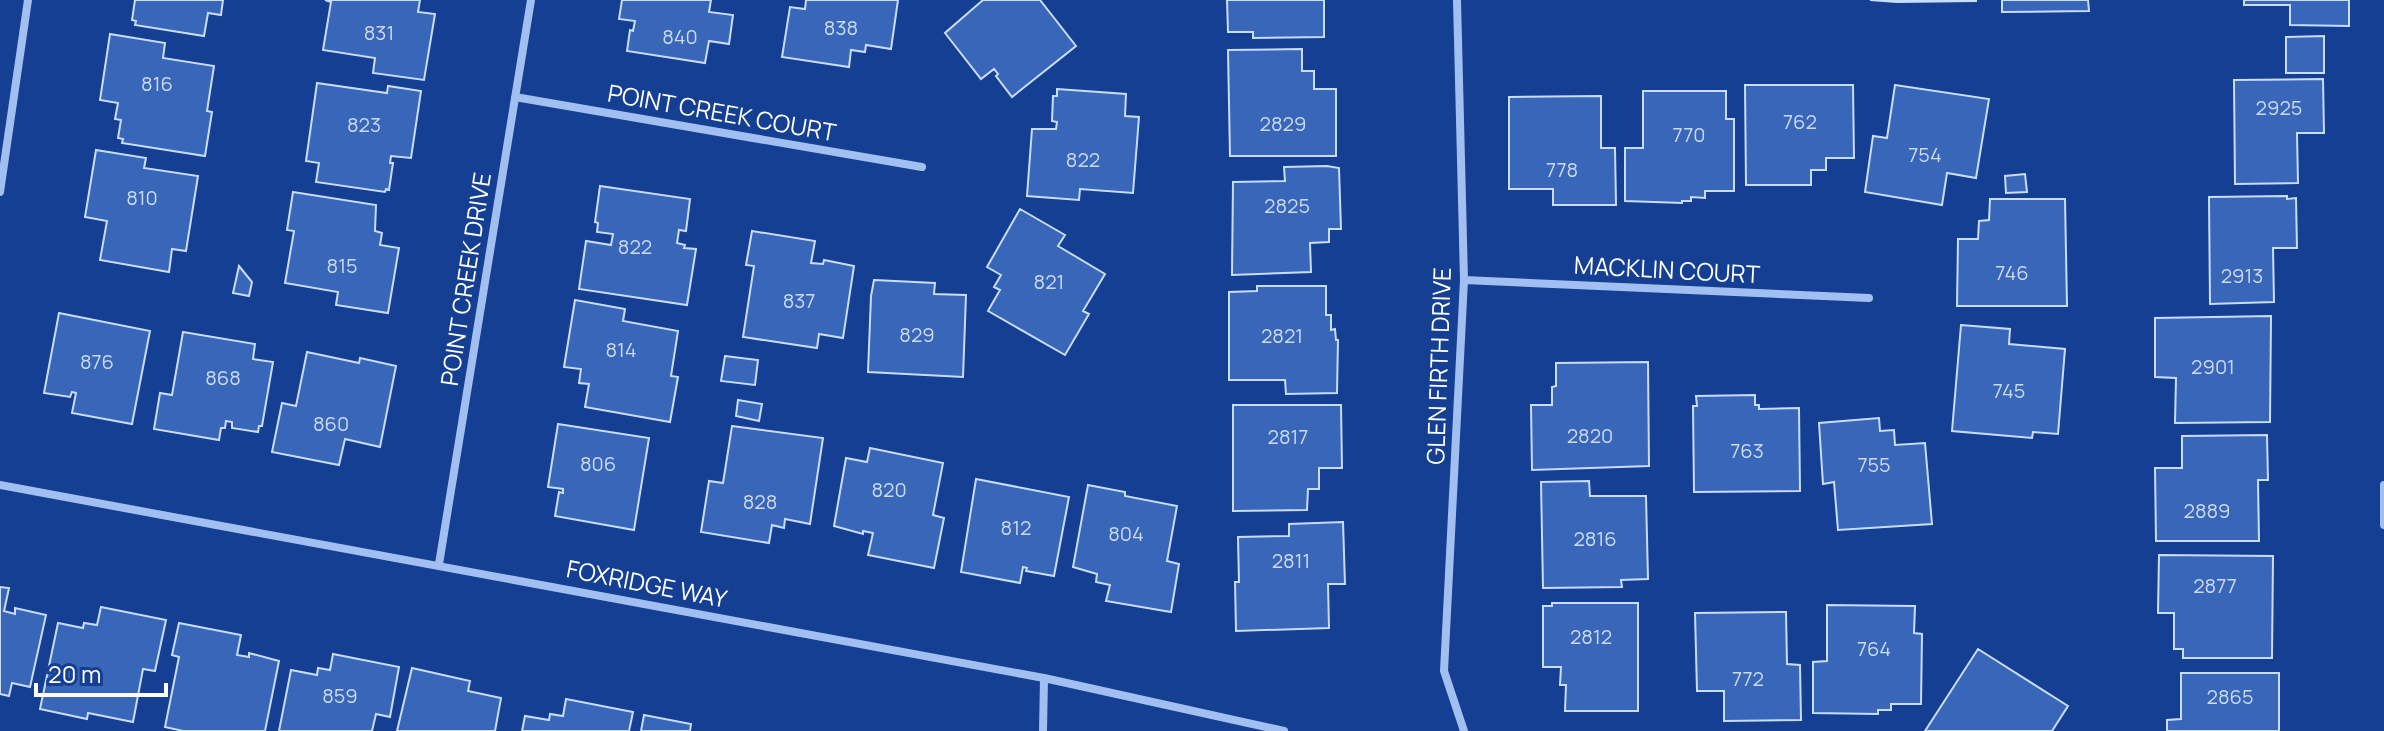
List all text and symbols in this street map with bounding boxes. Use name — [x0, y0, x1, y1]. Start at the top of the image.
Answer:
house number: 838 — [824, 14, 858, 41]
house number: 831 — [364, 19, 394, 46]
house number: 840 — [662, 23, 698, 50]
house number: 816 — [141, 70, 173, 97]
street label: POINT CREEK COURT — [605, 76, 839, 148]
house number: 2925 — [2256, 94, 2302, 121]
house number: 762 — [1783, 108, 1817, 135]
house number: 2829 — [1260, 110, 1306, 137]
house number: 823 — [347, 111, 381, 138]
house number: 770 — [1673, 121, 1705, 148]
house number: 754 — [1908, 141, 1942, 168]
house number: 822 — [1066, 146, 1100, 173]
house number: 778 — [1546, 156, 1578, 183]
street label: POINT CREEK DRIVE — [432, 170, 498, 388]
house number: 810 — [126, 184, 158, 211]
house number: 2825 — [1264, 192, 1310, 219]
house number: 822 — [618, 233, 652, 260]
street label: MACKLIN COURT — [1573, 248, 1762, 290]
house number: 815 — [327, 252, 357, 279]
house number: 746 — [1995, 259, 2029, 286]
house number: 2913 — [2221, 262, 2263, 289]
street label: GLEN FIRTH DRIVE — [1418, 267, 1458, 465]
house number: 821 — [1034, 268, 1064, 295]
house number: 837 — [783, 287, 815, 314]
house number: 829 — [899, 321, 935, 348]
house number: 2821 — [1261, 322, 1303, 349]
house number: 814 — [605, 336, 637, 363]
house number: 876 — [80, 348, 114, 375]
house number: 2901 — [2191, 353, 2235, 380]
house number: 868 — [205, 364, 241, 391]
house number: 745 — [1993, 377, 2025, 404]
house number: 860 — [313, 410, 349, 437]
house number: 2820 — [1567, 422, 1613, 449]
house number: 2817 — [1268, 423, 1308, 450]
house number: 763 — [1730, 437, 1764, 464]
house number: 806 — [580, 450, 616, 477]
house number: 755 — [1857, 451, 1891, 478]
house number: 820 — [871, 476, 907, 503]
house number: 828 — [743, 488, 777, 515]
house number: 2889 — [2183, 497, 2231, 524]
house number: 812 — [1001, 514, 1031, 541]
house number: 804 — [1108, 520, 1144, 547]
house number: 2816 — [1573, 525, 1617, 552]
house number: 2811 — [1272, 547, 1310, 574]
street label: FOXRIDGE WAY — [564, 551, 731, 615]
house number: 2877 — [2193, 572, 2237, 599]
house number: 2812 — [1570, 623, 1612, 650]
house number: 764 — [1857, 635, 1891, 662]
scale bar — [36, 647, 166, 697]
text: 20 m — [48, 657, 101, 690]
house number: 772 — [1732, 665, 1764, 692]
house number: 859 — [322, 682, 358, 709]
house number: 2865 — [2207, 683, 2253, 710]

